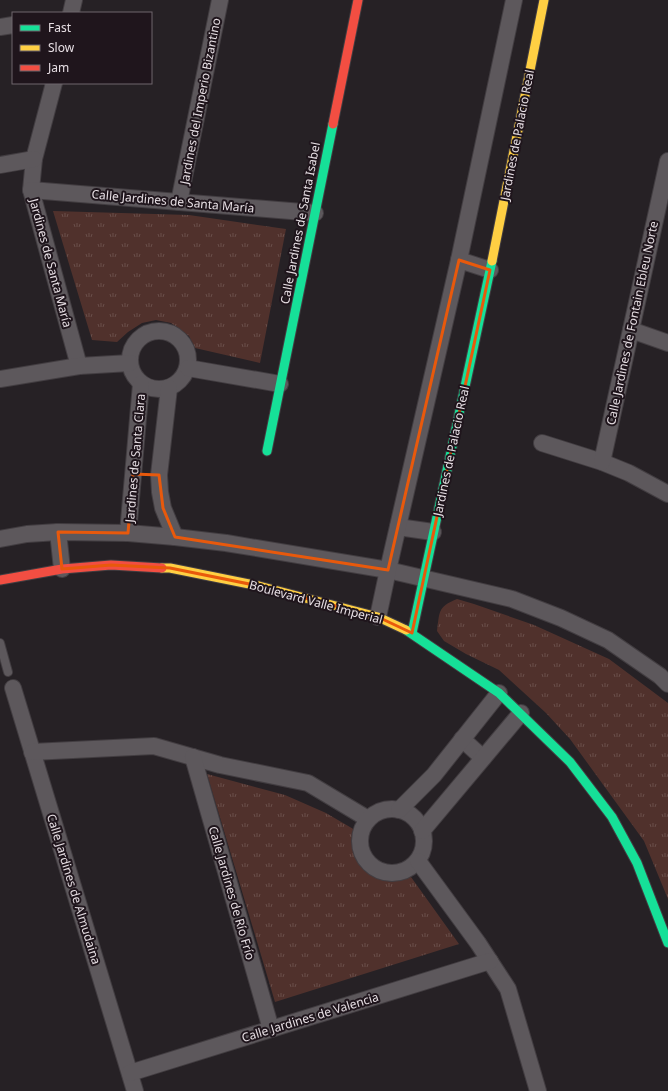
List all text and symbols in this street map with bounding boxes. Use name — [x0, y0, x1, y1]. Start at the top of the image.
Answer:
legend — [12, 12, 152, 84]
street label: Jardines del Imperio Bizantino — [175, 16, 224, 187]
text: Fast — [48, 19, 72, 36]
text: Slow — [48, 39, 75, 56]
text: Jam — [47, 59, 69, 76]
street label: Jardines de Palacio Real — [496, 68, 538, 203]
street label: Calle Jardines de Santa Isabel — [276, 141, 324, 305]
street label: Calle Jardines de Santa María — [91, 185, 255, 217]
street label: Jardines de Santa María — [25, 196, 76, 329]
street label: Calle Jardines de Fontain Ebleu Norte — [602, 219, 662, 427]
street label: Jardines de Palacio Real — [429, 384, 473, 519]
street label: Jardines de Santa Clara — [121, 393, 149, 524]
street label: Boulevard Valle Imperial — [248, 576, 384, 628]
street label: Calle Jardines de Almudaina — [43, 812, 105, 966]
street label: Calle Jardines de Río Frío — [205, 824, 259, 962]
street label: Calle Jardines de Valencia — [239, 988, 381, 1046]

